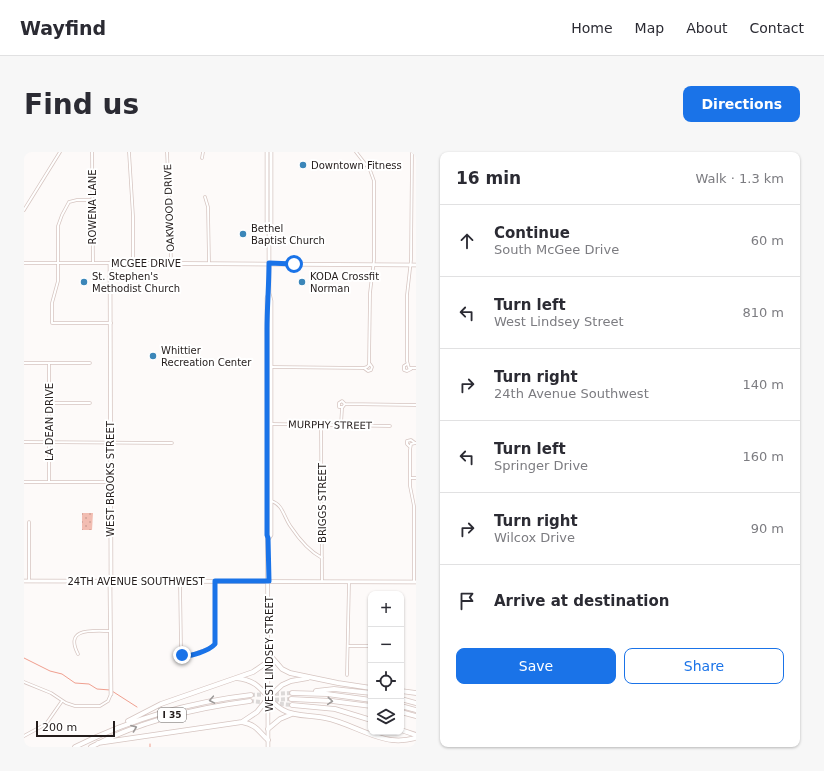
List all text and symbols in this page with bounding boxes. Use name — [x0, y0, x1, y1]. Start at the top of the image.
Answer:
text: Wayfind — [20, 17, 106, 39]
text: Home — [571, 20, 613, 36]
text: Map — [635, 20, 664, 36]
text: About — [686, 20, 728, 36]
text: Contact — [750, 20, 804, 36]
button: Directions — [683, 86, 800, 122]
text: Find us — [24, 88, 139, 121]
marker: Downtown Fitness — [298, 160, 308, 170]
place label: Downtown Fitness — [311, 160, 402, 171]
street label: OAKWOOD DRIVE — [162, 164, 176, 252]
text: 16 min — [456, 168, 521, 188]
street label: ROWENA LANE — [87, 170, 98, 244]
text: Walk · 1.3 km — [695, 171, 784, 186]
place label: Bethel Baptist Church — [251, 223, 325, 246]
text: Continue — [494, 224, 570, 242]
marker: Bethel Baptist Church — [238, 229, 248, 239]
icon: ahead — [456, 230, 478, 252]
text: 60 m — [751, 233, 784, 248]
text: South McGee Drive — [494, 242, 619, 257]
route start — [285, 255, 303, 273]
street label: MCGEE DRIVE — [111, 258, 181, 269]
place label: St. Stephen's Methodist Church — [92, 271, 180, 294]
place label: KODA Crossfit Norman — [310, 271, 379, 294]
marker: St. Stephen's Methodist Church — [79, 277, 89, 287]
marker: KODA Crossfit Norman — [297, 277, 307, 287]
text: Turn left — [494, 296, 566, 314]
icon: left — [456, 302, 478, 324]
text: 810 m — [742, 305, 784, 320]
text: West Lindsey Street — [494, 314, 624, 329]
place label: Whittier Recreation Center — [161, 345, 252, 368]
marker: Whittier Recreation Center — [148, 351, 158, 361]
text: Turn right — [494, 368, 578, 386]
icon: right — [456, 374, 478, 396]
text: 140 m — [742, 377, 784, 392]
street label: LA DEAN DRIVE — [44, 383, 55, 461]
text: 24th Avenue Southwest — [494, 386, 649, 401]
street label: MURPHY STREET — [288, 419, 373, 431]
street label: WEST BROOKS STREET — [105, 420, 116, 537]
text: Turn left — [494, 440, 566, 458]
icon: left — [456, 446, 478, 468]
text: 160 m — [742, 449, 784, 464]
text: Springer Drive — [494, 458, 588, 473]
street label: BRIGGS STREET — [317, 462, 328, 543]
text: Turn right — [494, 512, 578, 530]
icon: right — [456, 518, 478, 540]
text: 90 m — [751, 521, 784, 536]
text: Wilcox Drive — [494, 530, 575, 545]
street label: 24TH AVENUE SOUTHWEST — [67, 576, 205, 587]
icon: arrive — [456, 590, 478, 612]
map controls — [368, 591, 404, 735]
button: + — [368, 591, 404, 627]
text: Arrive at destination — [494, 592, 669, 610]
street label: WEST LINDSEY STREET — [264, 595, 275, 712]
button: − — [368, 627, 404, 663]
route end — [173, 646, 191, 664]
button: Save — [456, 648, 616, 684]
button: Share — [624, 648, 784, 684]
button: locate — [368, 663, 404, 699]
one-way arrow — [209, 695, 215, 704]
one-way arrow — [327, 696, 333, 705]
button: layers — [368, 699, 404, 735]
road number: I 35 — [158, 708, 186, 722]
scale bar — [36, 719, 115, 738]
text: 200 m — [42, 721, 77, 734]
one-way arrow — [131, 724, 138, 732]

